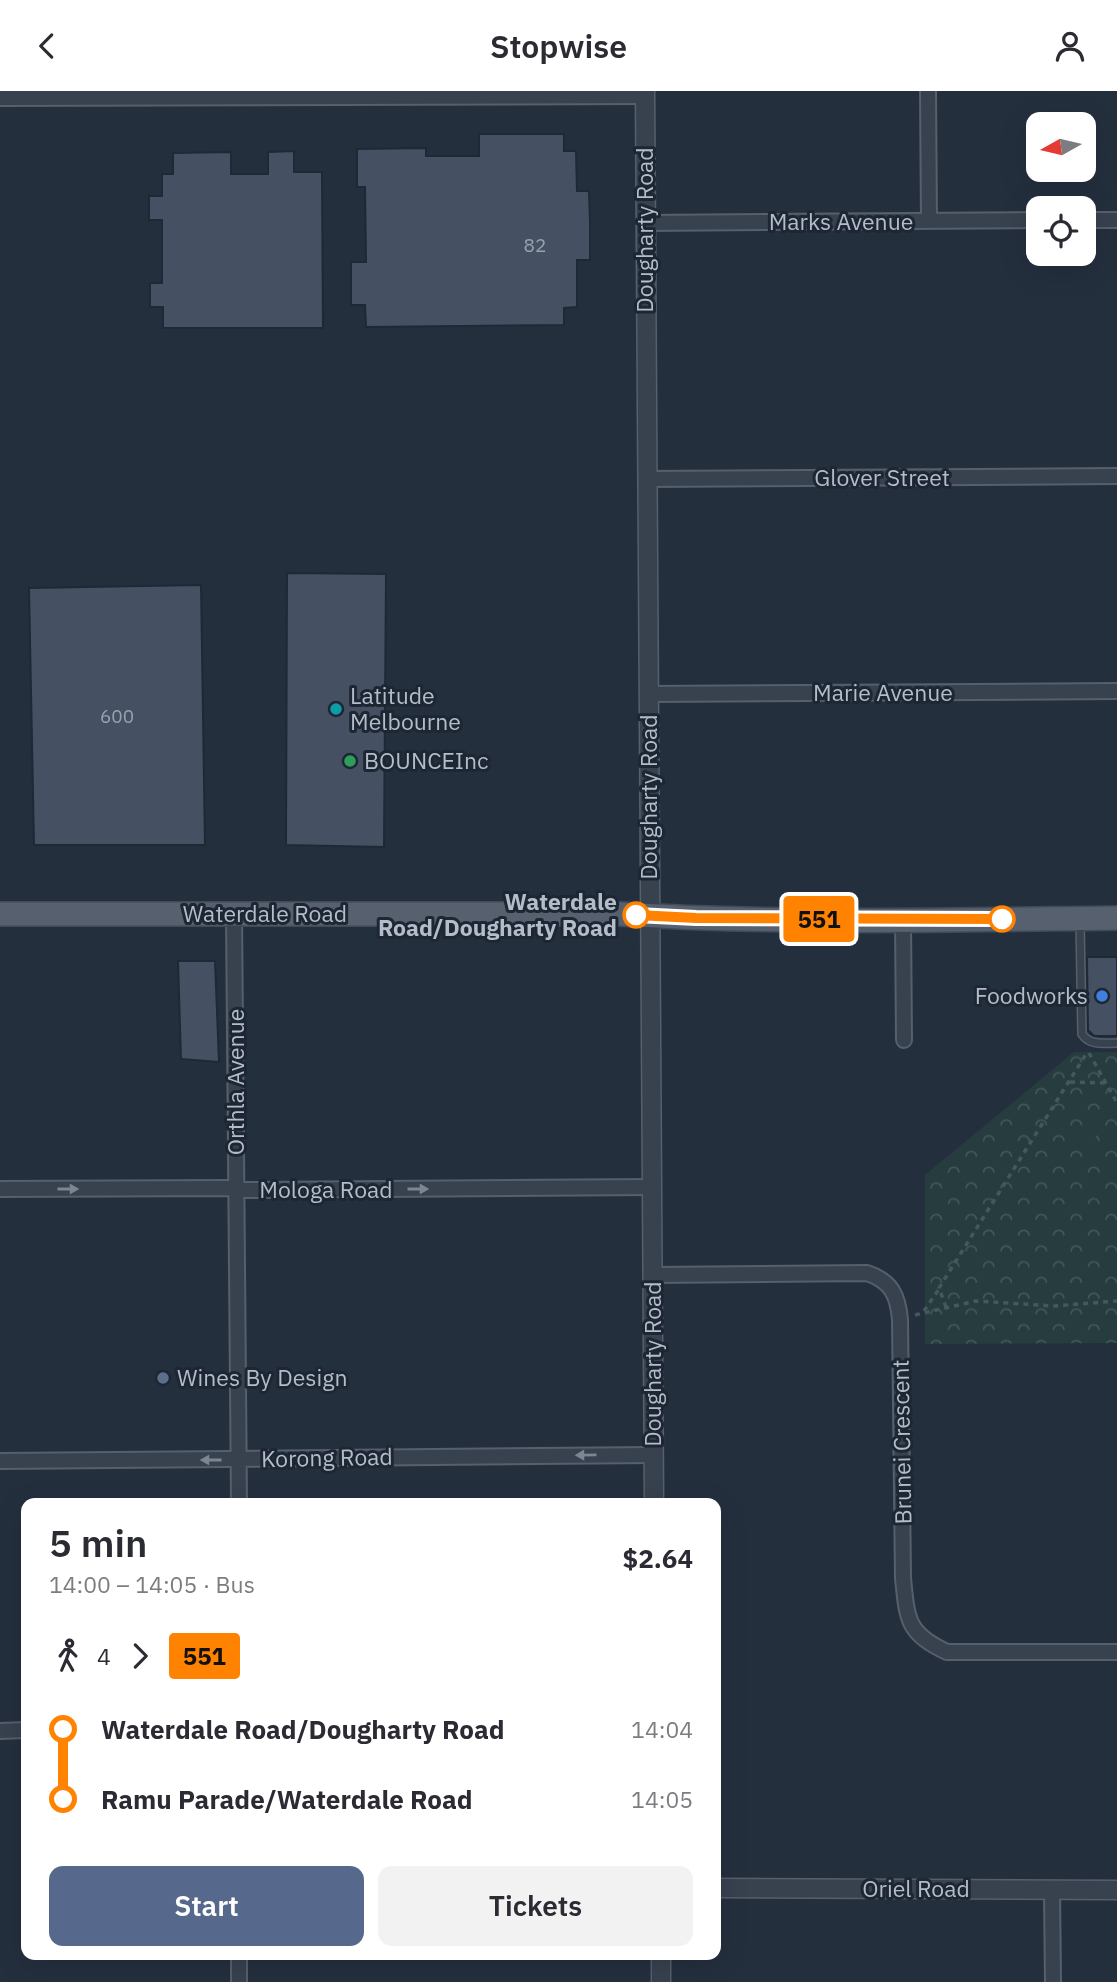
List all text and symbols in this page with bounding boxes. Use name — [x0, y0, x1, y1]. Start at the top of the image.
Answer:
text: Stopwise — [490, 25, 627, 67]
icon: back — [28, 27, 66, 65]
icon: person — [1051, 27, 1089, 65]
north arrow — [1026, 112, 1096, 182]
map controls — [1026, 112, 1096, 266]
street label: Dougharty Road — [629, 147, 659, 313]
button: locate — [1026, 196, 1096, 266]
street label: Marks Avenue — [769, 206, 913, 236]
house number: 82 — [524, 233, 546, 257]
street label: Glover Street — [814, 462, 950, 492]
street label: Marie Avenue — [813, 677, 953, 707]
place label: Latitude Melbourne — [350, 680, 461, 736]
marker: Latitude Melbourne — [328, 701, 344, 717]
house number: 600 — [100, 704, 134, 728]
street label: Dougharty Road — [633, 714, 663, 880]
place label: BOUNCEInc — [364, 745, 489, 775]
marker: BOUNCEInc — [342, 753, 358, 769]
place label: Waterdale Road/Dougharty Road — [378, 886, 617, 942]
line badge: 551 — [779, 896, 859, 942]
street label: Waterdale Road — [183, 898, 347, 928]
marker: Waterdale Road/Dougharty Road — [623, 902, 649, 928]
text: 551 — [797, 903, 841, 935]
unlabelled marker — [989, 906, 1015, 932]
place label: Foodworks — [975, 980, 1088, 1010]
marker: Foodworks — [1094, 988, 1110, 1004]
street label: Orthla Avenue — [220, 1009, 250, 1155]
street label: Mologa Road — [259, 1174, 393, 1204]
one-way arrow — [57, 1183, 79, 1195]
one-way arrow — [407, 1183, 429, 1195]
street label: Dougharty Road — [637, 1281, 667, 1447]
street label: Brunei Crescent — [885, 1359, 917, 1525]
place label: Wines By Design — [177, 1362, 347, 1392]
marker: Wines By Design — [155, 1370, 171, 1386]
street label: Korong Road — [261, 1441, 393, 1473]
one-way arrow — [574, 1449, 596, 1461]
one-way arrow — [200, 1454, 222, 1466]
text: 5 min — [49, 1518, 147, 1567]
text: $2.64 — [623, 1541, 693, 1575]
text: 14:00 – 14:05 · Bus — [49, 1569, 255, 1599]
icon: walk — [49, 1637, 87, 1675]
icon: forward — [121, 1637, 159, 1675]
text: 551 — [183, 1640, 226, 1672]
text: 4 — [97, 1641, 111, 1671]
text: Waterdale Road/Dougharty Road — [101, 1712, 505, 1746]
text: 14:04 — [631, 1714, 693, 1744]
text: Ramu Parade/Waterdale Road — [101, 1782, 473, 1816]
text: 14:05 — [631, 1784, 693, 1814]
button: Start — [49, 1866, 364, 1946]
button: Tickets — [378, 1866, 693, 1946]
street label: Oriel Road — [862, 1873, 970, 1903]

